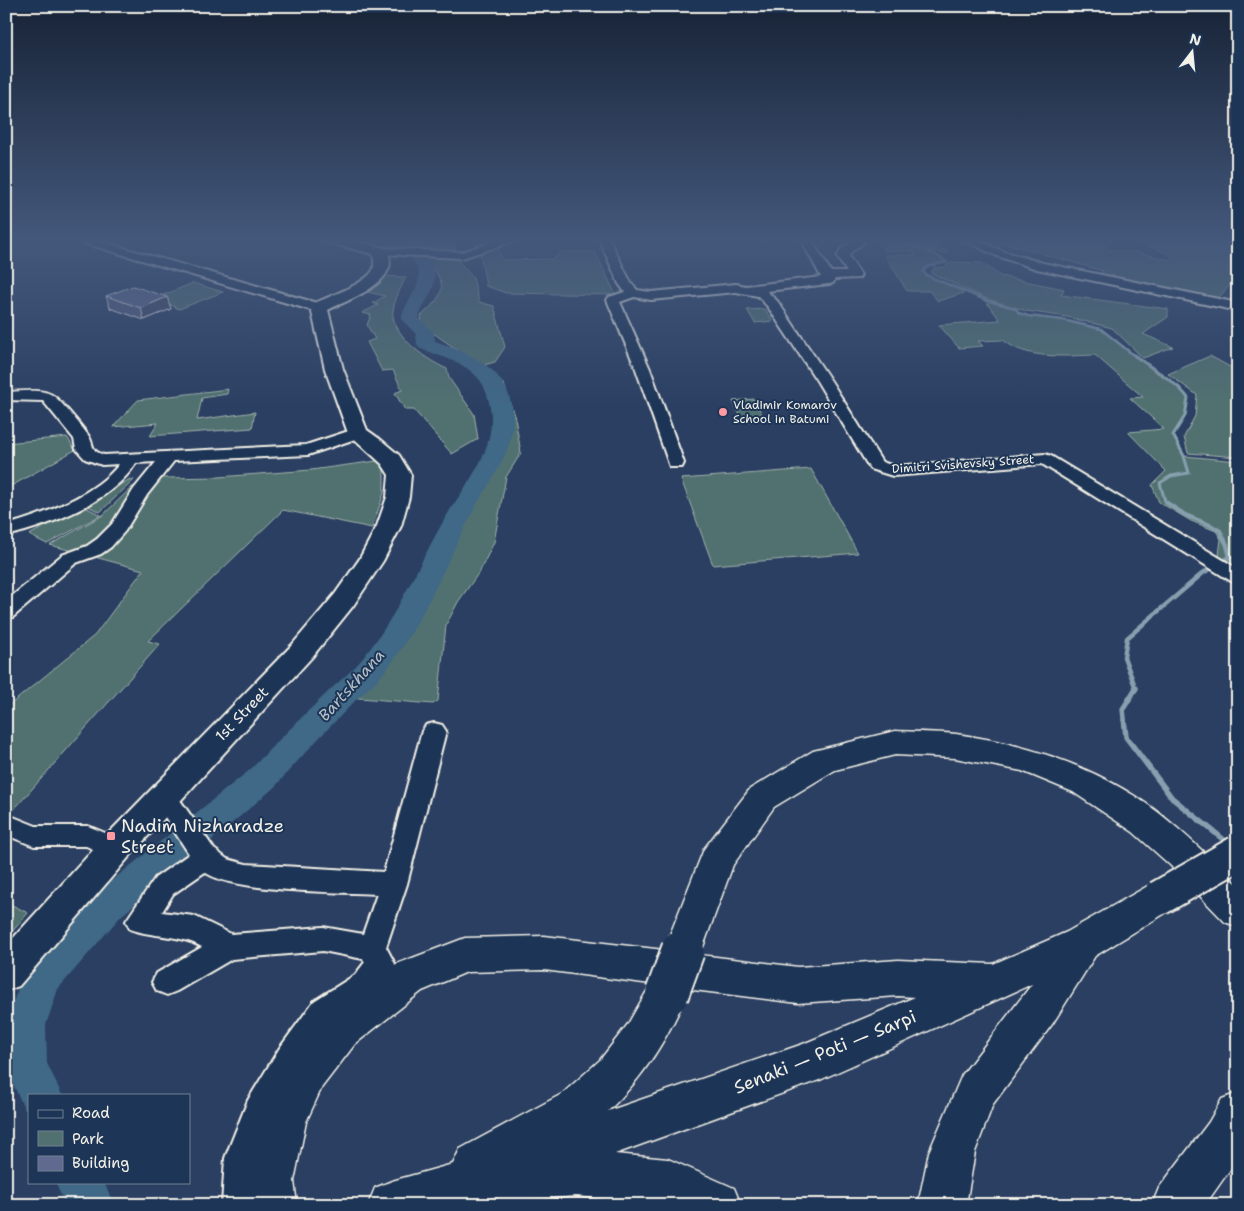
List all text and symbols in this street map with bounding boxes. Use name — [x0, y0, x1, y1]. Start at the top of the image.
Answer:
north arrow — [1166, 28, 1216, 78]
text: N — [1188, 29, 1203, 50]
place label: Vladimir Komarov School in Batumi — [733, 397, 837, 427]
marker: Vladimir Komarov School in Batumi — [717, 406, 729, 418]
street label: Dimitri Svishevsky Street — [891, 451, 1035, 477]
water label: Bartskhana — [314, 645, 389, 726]
street label: 1st Street — [211, 682, 273, 746]
place label: Nadim Nizharadze Street — [121, 814, 284, 859]
marker: Nadim Nizharadze Street — [105, 830, 117, 842]
street label: Senaki — Poti — Sarpi — [730, 1004, 920, 1100]
legend — [28, 1094, 190, 1184]
text: Road — [72, 1103, 110, 1123]
text: Park — [72, 1129, 104, 1149]
text: Building — [72, 1153, 129, 1173]

